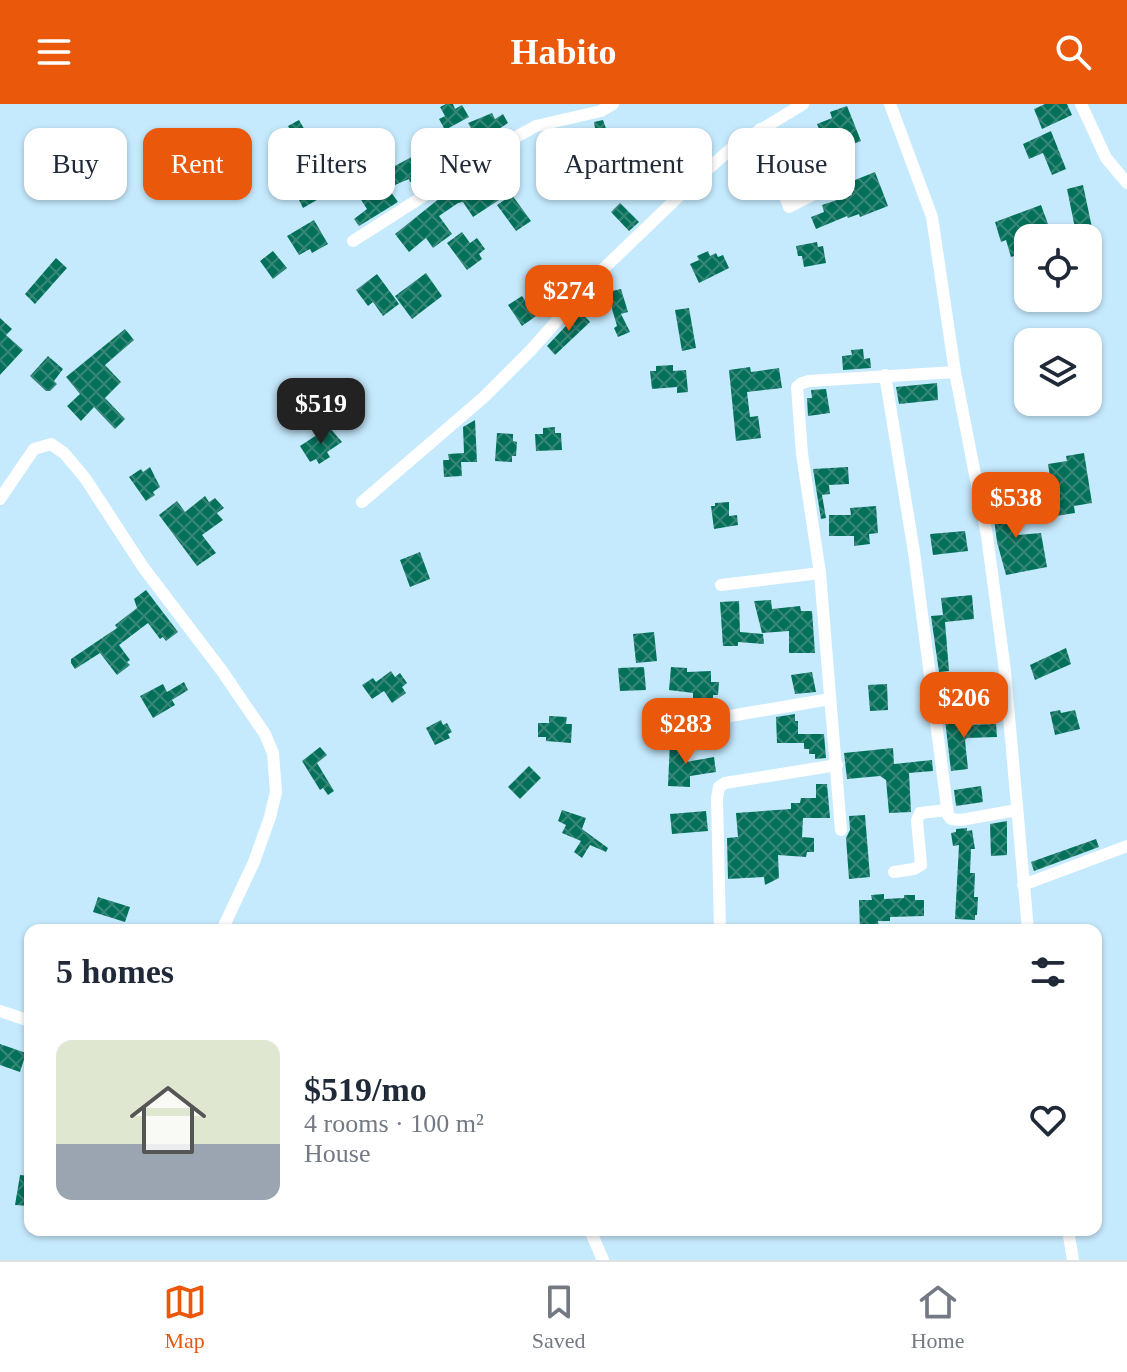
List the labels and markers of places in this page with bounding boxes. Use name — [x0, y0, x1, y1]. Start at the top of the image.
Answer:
pin: $274 — [522, 265, 616, 333]
pin: $519 — [274, 378, 368, 446]
pin: $538 — [969, 472, 1063, 540]
pin: $206 — [917, 672, 1011, 740]
pin: $283 — [639, 698, 733, 766]

